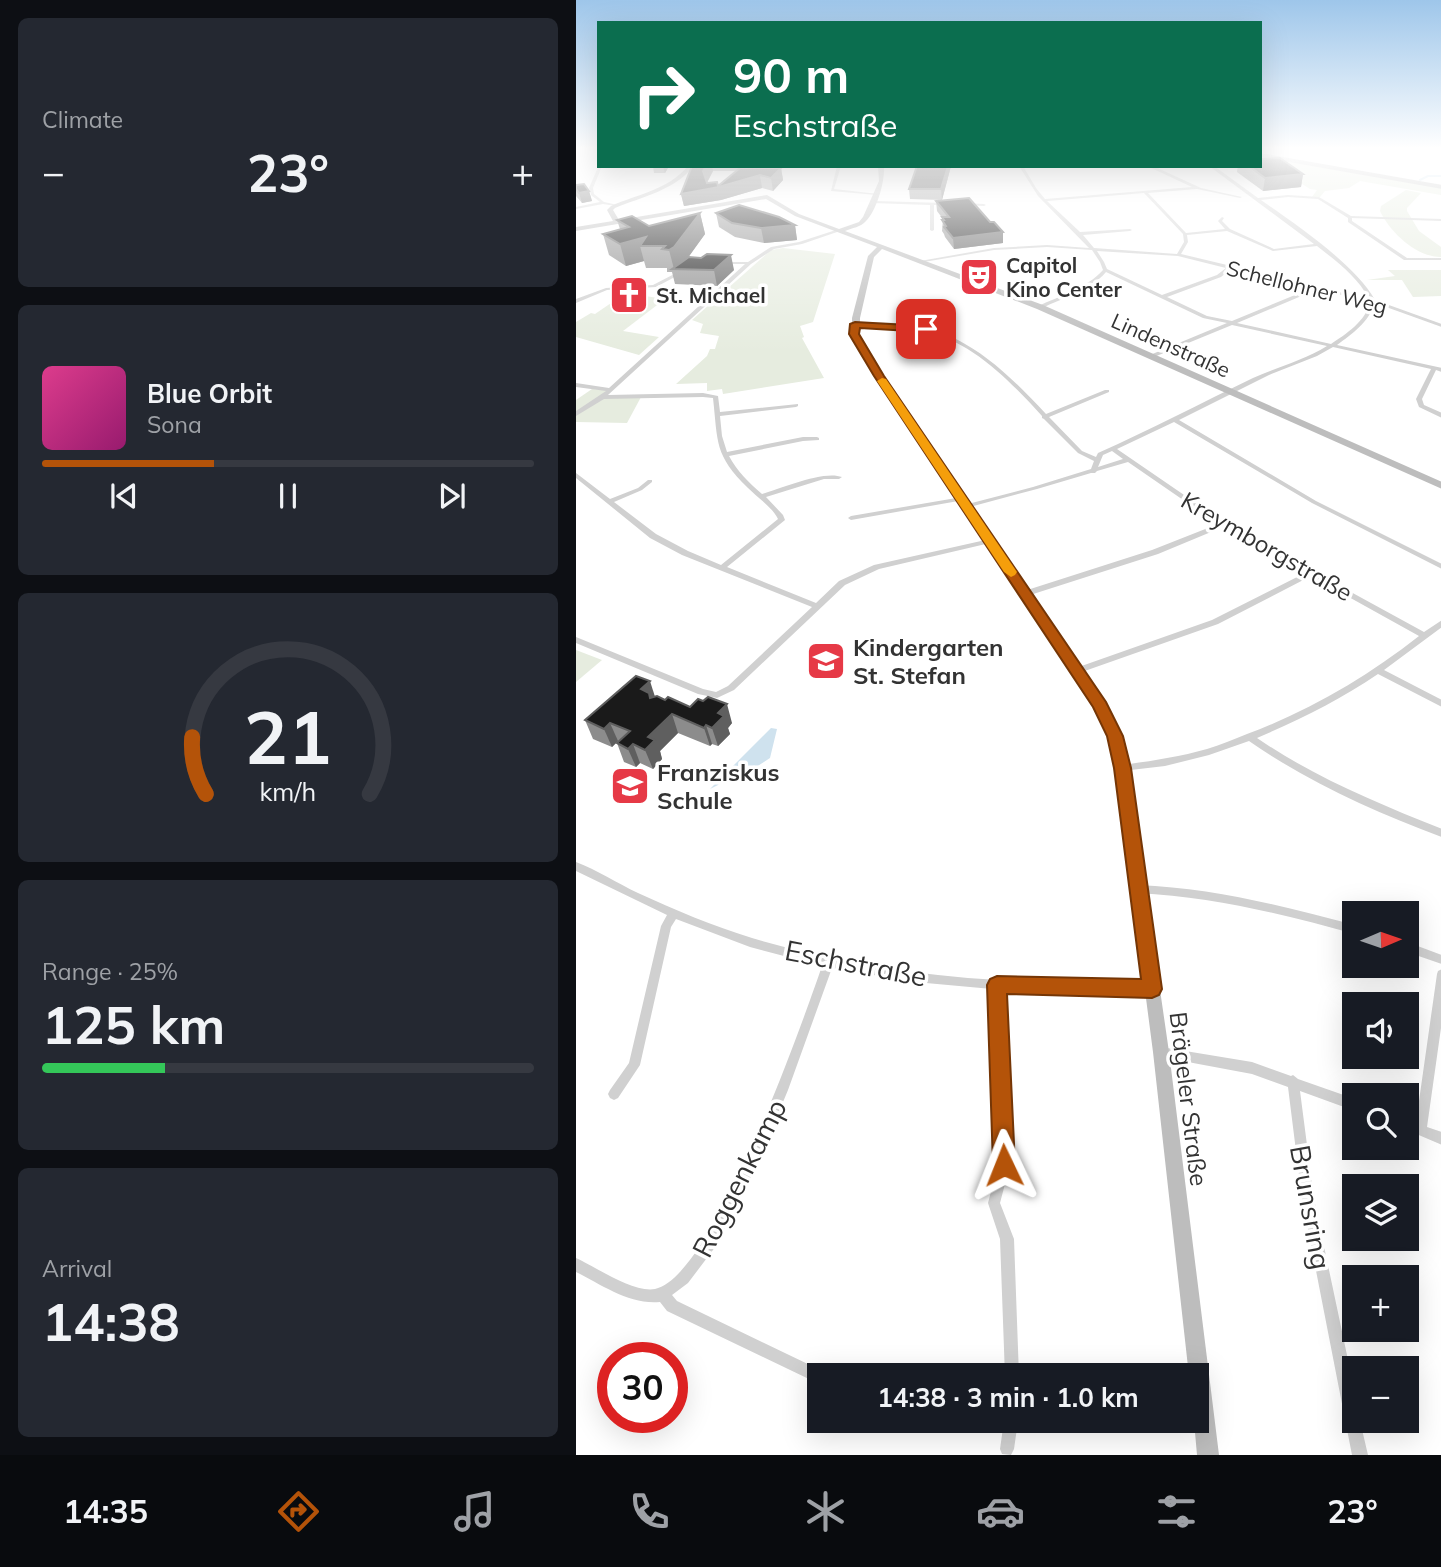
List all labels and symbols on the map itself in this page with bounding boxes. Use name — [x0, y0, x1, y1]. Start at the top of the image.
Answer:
place label: Capitol Kino Center — [1006, 252, 1122, 302]
street label: Schellohner Weg — [1224, 254, 1390, 320]
theatre icon: Capitol Kino Center — [958, 256, 1000, 298]
church icon: St. Michael — [608, 274, 650, 316]
place label: St. Michael — [656, 282, 766, 308]
pin — [896, 299, 956, 359]
street label: Lindenstraße — [1107, 307, 1235, 383]
street label: Kreymborgstraße — [1176, 485, 1358, 607]
place label: Kindergarten St. Stefan — [853, 632, 1004, 690]
school or university icon: Kindergarten St. Stefan — [805, 640, 847, 682]
place label: Franziskus Schule — [657, 757, 780, 815]
school or university icon: Franziskus Schule — [609, 765, 651, 807]
north arrow — [1342, 901, 1420, 978]
street label: Eschstraße — [782, 932, 930, 994]
street label: Brägeler Straße — [1163, 1010, 1215, 1188]
street label: Roggenkamp — [684, 1093, 794, 1263]
position arrow — [967, 1128, 1041, 1202]
street label: Brunsring — [1283, 1142, 1339, 1272]
speed limit sign: 30 — [597, 1342, 688, 1433]

